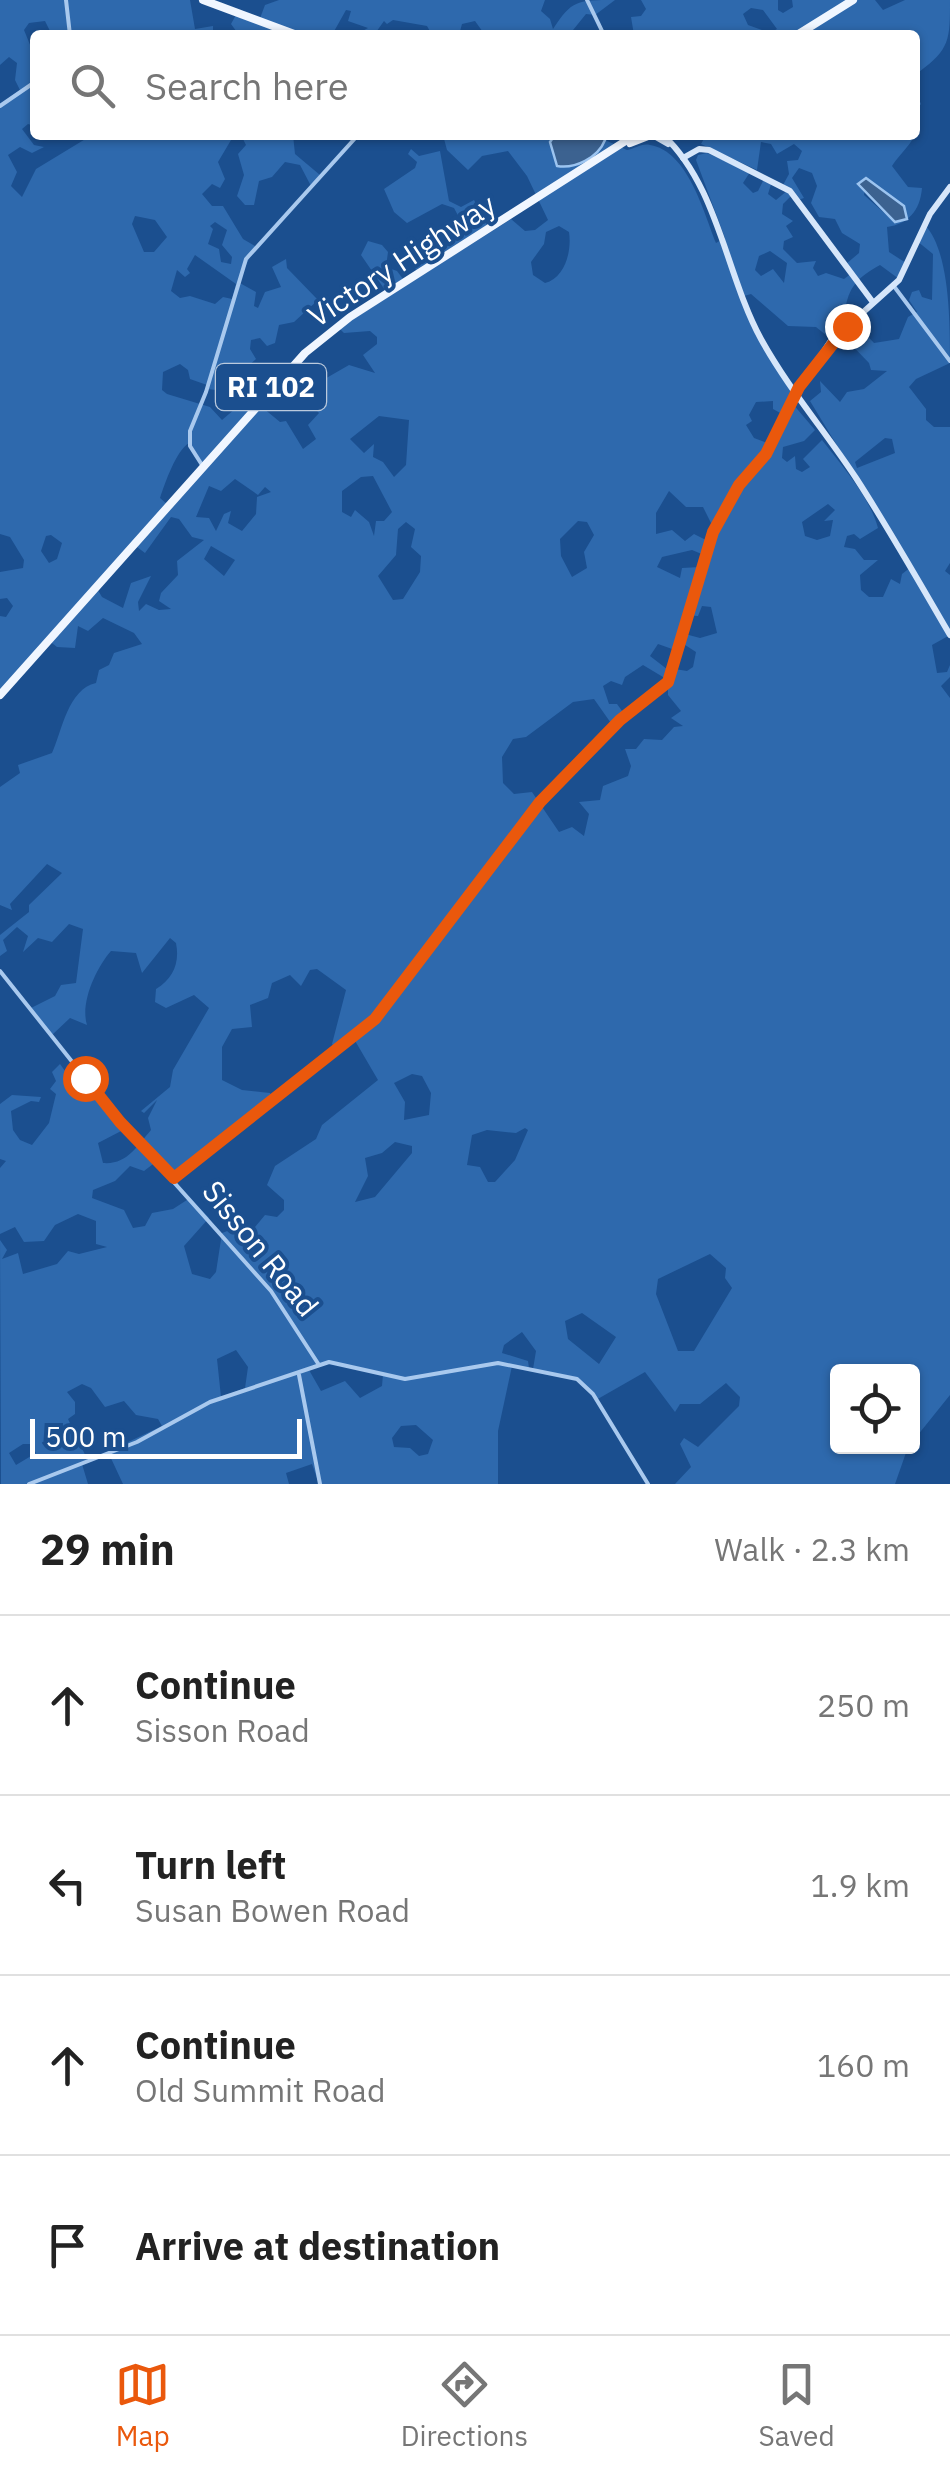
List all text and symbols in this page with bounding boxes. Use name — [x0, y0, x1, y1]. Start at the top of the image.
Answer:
search box — [30, 30, 920, 140]
icon: search — [65, 58, 120, 113]
text: Search here — [145, 61, 349, 110]
street label: Victory Highway — [300, 184, 503, 335]
route end — [825, 304, 871, 350]
road number: RI 102 — [216, 364, 326, 410]
route start — [63, 1056, 109, 1102]
street label: Sisson Road — [194, 1172, 328, 1324]
map controls — [830, 1364, 920, 1454]
button: locate — [830, 1364, 920, 1454]
scale bar — [30, 1414, 302, 1458]
text: 500 m — [45, 1418, 126, 1455]
text: 29 min — [40, 1522, 175, 1577]
text: Walk · 2.3 km — [714, 1528, 910, 1570]
text: Continue — [135, 1660, 296, 1709]
icon: ahead — [40, 1678, 95, 1733]
text: 250 m — [817, 1684, 910, 1726]
text: Sisson Road — [135, 1709, 310, 1751]
text: Turn left — [135, 1840, 286, 1889]
icon: left — [40, 1858, 95, 1913]
text: 1.9 km — [811, 1864, 910, 1906]
text: Susan Bowen Road — [135, 1889, 410, 1931]
text: Continue — [135, 2020, 296, 2069]
icon: ahead — [40, 2038, 95, 2093]
text: 160 m — [817, 2044, 910, 2086]
text: Old Summit Road — [135, 2069, 385, 2111]
icon: arrive — [40, 2218, 95, 2273]
text: Arrive at destination — [135, 2221, 500, 2270]
tab: Map — [115, 2357, 170, 2454]
tab: Directions — [401, 2357, 528, 2454]
tab: Saved — [759, 2357, 835, 2454]

